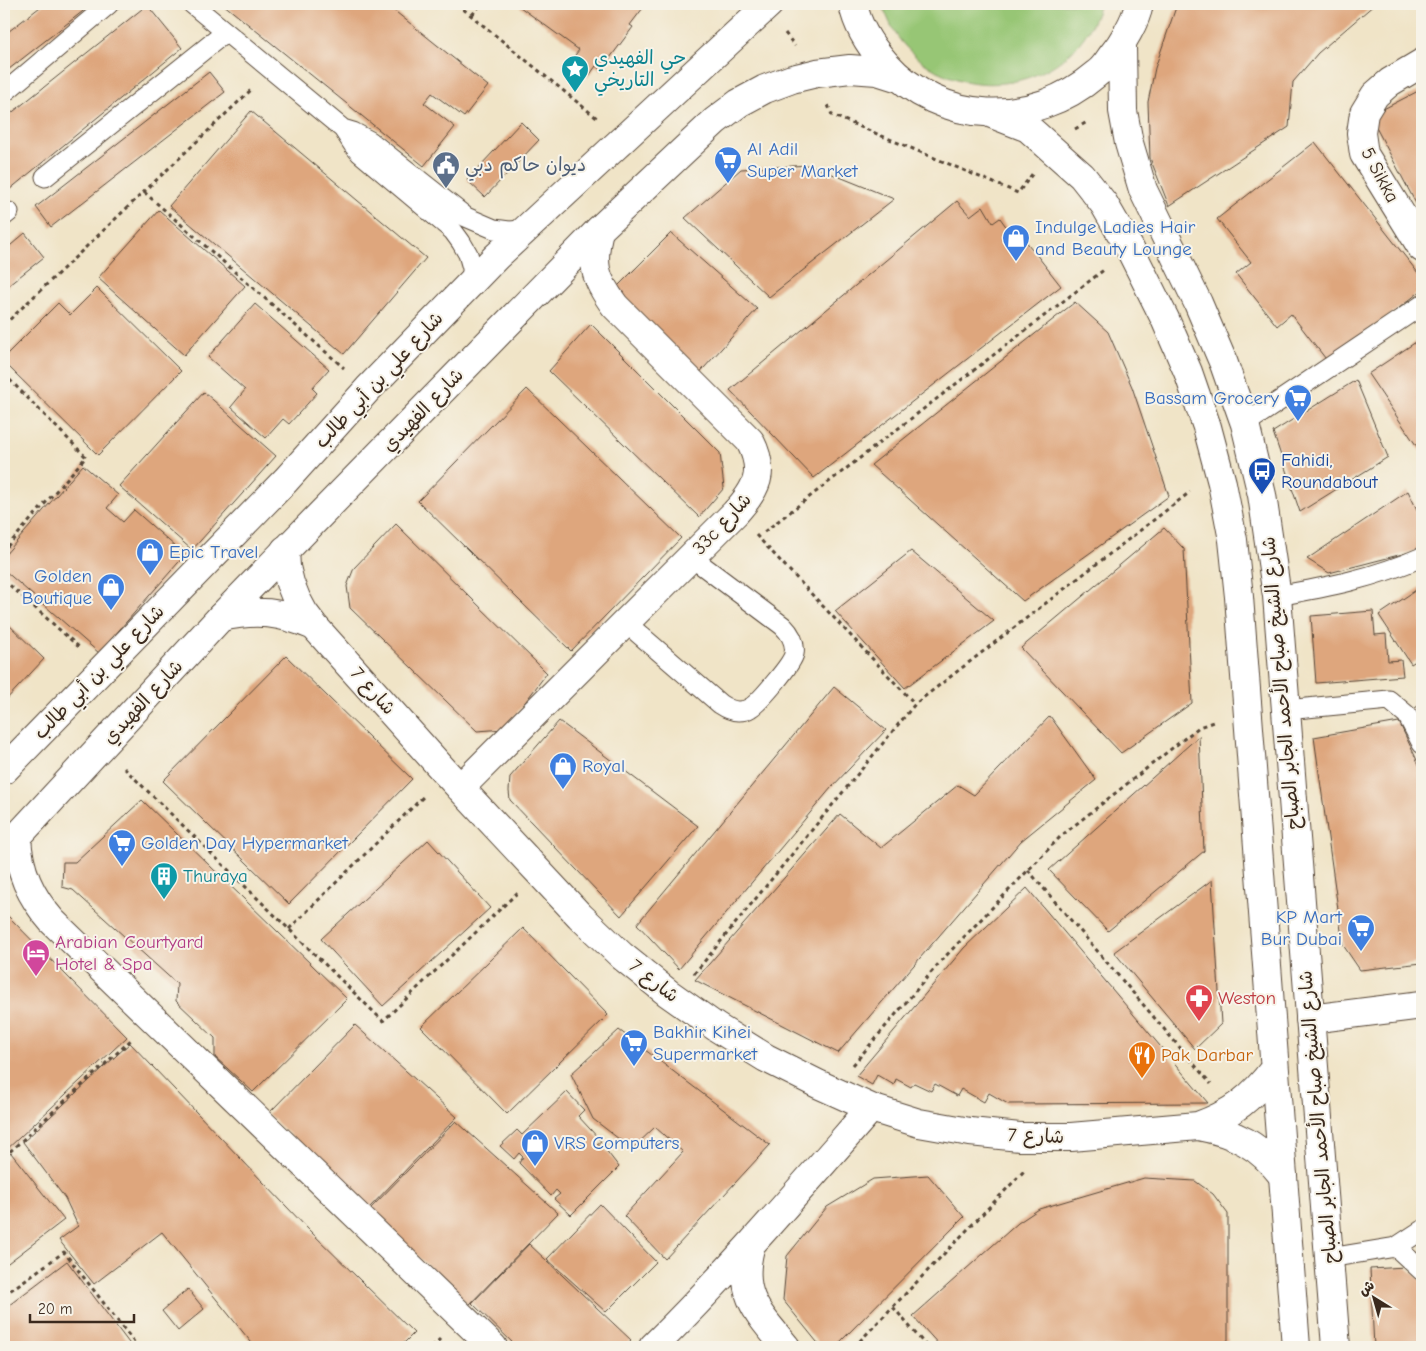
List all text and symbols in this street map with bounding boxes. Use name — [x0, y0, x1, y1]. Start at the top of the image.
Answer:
place label: حي الفهيدي التاريخي — [594, 47, 686, 96]
place icon: حي الفهيدي التاريخي — [560, 54, 590, 93]
place label: Al Adil Super Market — [747, 138, 858, 182]
street label: 5 Sikka — [1356, 144, 1404, 206]
supermarket icon: Al Adil Super Market — [713, 145, 743, 184]
public building icon: ديوان حاكم دبي — [431, 150, 461, 189]
place label: ديوان حاكم دبي — [465, 154, 586, 181]
place label: Indulge Ladies Hair and Beauty Lounge — [1035, 216, 1196, 260]
shop icon: Indulge Ladies Hair and Beauty Lounge — [1001, 223, 1031, 262]
street label: شارع علي بن أبي طالب — [310, 307, 451, 456]
street label: شارع الفهيدي — [378, 364, 470, 458]
supermarket icon: Bassam Grocery — [1283, 383, 1313, 422]
place label: Bassam Grocery — [1144, 387, 1279, 409]
place label: Fahidi, Roundabout — [1281, 449, 1378, 493]
bus stop icon: Fahidi, Roundabout — [1247, 456, 1277, 495]
street label: 33c شارع — [688, 489, 757, 561]
street label: شارع الشيخ صباح الأحمد الجابر الصباح — [1255, 535, 1307, 831]
shop icon: Epic Travel — [135, 537, 165, 576]
place label: Epic Travel — [169, 541, 259, 563]
place label: Golden Boutique — [22, 565, 92, 609]
shop icon: Golden Boutique — [96, 572, 126, 611]
street label: شارع علي بن أبي طالب — [29, 600, 172, 747]
street label: شارع الفهيدي — [98, 655, 190, 751]
street label: شارع 7 — [344, 663, 400, 721]
shop icon: Royal — [548, 751, 578, 790]
place label: Royal — [582, 755, 625, 777]
supermarket icon: Golden Day Hypermarket — [107, 828, 137, 867]
place label: Golden Day Hypermarket — [141, 832, 349, 854]
building icon: Thuraya — [149, 861, 179, 900]
place label: Thuraya — [183, 865, 248, 887]
place label: KP Mart Bur Dubai — [1261, 906, 1343, 950]
supermarket icon: KP Mart Bur Dubai — [1346, 913, 1376, 952]
place label: Arabian Courtyard Hotel & Spa — [55, 931, 204, 975]
hotel icon: Arabian Courtyard Hotel & Spa — [21, 938, 51, 977]
street label: شارع 7 — [624, 955, 683, 1009]
street label: شارع الشيخ صباح الأحمد الجابر الصباح — [1292, 969, 1344, 1265]
pharmacy icon: Weston — [1184, 983, 1214, 1022]
place label: Weston — [1218, 987, 1276, 1009]
place label: Bakhir Kihei Supermarket — [653, 1021, 758, 1065]
supermarket icon: Bakhir Kihei Supermarket — [619, 1028, 649, 1067]
restaurant icon: Pak Darbar — [1127, 1040, 1157, 1079]
place label: Pak Darbar — [1161, 1044, 1253, 1066]
street label: شارع 7 — [1007, 1124, 1065, 1150]
shop icon: VRS Computers — [520, 1128, 550, 1167]
place label: VRS Computers — [554, 1132, 680, 1154]
north arrow — [1348, 1274, 1398, 1324]
text: ش — [1355, 1277, 1378, 1299]
scale bar — [30, 1291, 134, 1323]
text: 20 m — [38, 1300, 72, 1318]

